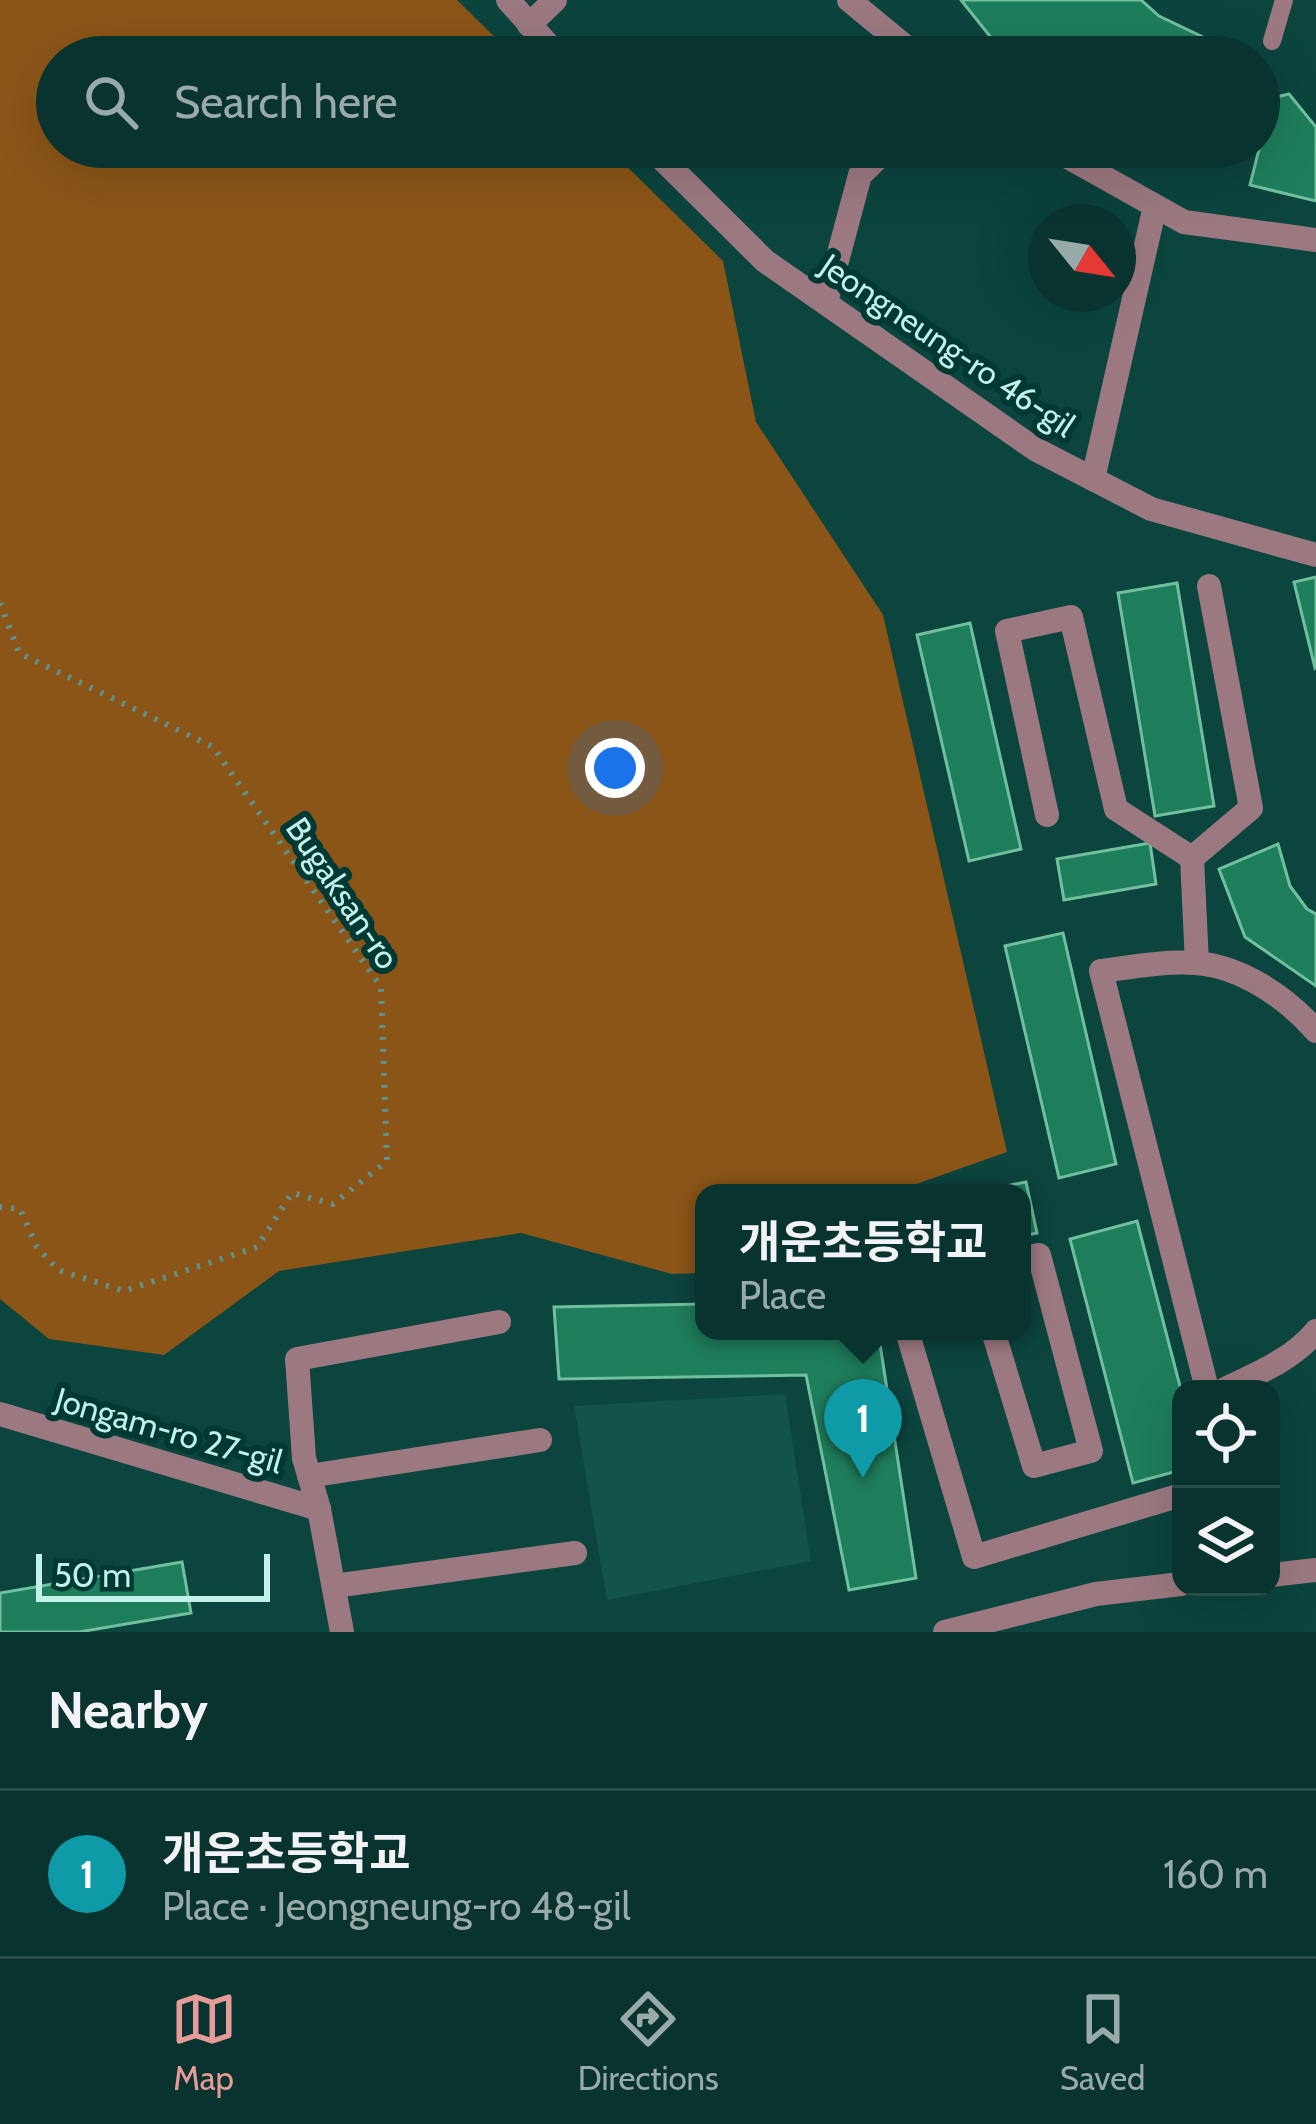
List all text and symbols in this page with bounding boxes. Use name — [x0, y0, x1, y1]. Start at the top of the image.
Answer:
search box — [36, 36, 1280, 168]
icon: search — [78, 69, 144, 135]
text: Search here — [174, 75, 398, 129]
north arrow — [1028, 204, 1136, 312]
street label: Jeongneung-ro 46-gil — [812, 244, 1083, 445]
your location — [585, 738, 645, 798]
street label: Bugaksan-ro — [278, 810, 408, 976]
popup — [695, 1184, 1031, 1340]
text: 개운초등학교 — [739, 1215, 987, 1269]
text: Place — [739, 1271, 826, 1319]
street label: Jongam-ro 27-gil — [50, 1378, 287, 1482]
pin: 1 — [824, 1379, 902, 1478]
map controls — [1172, 1380, 1280, 1596]
button: locate — [1172, 1380, 1280, 1488]
button: layers — [1172, 1488, 1280, 1596]
scale bar — [36, 1548, 270, 1601]
text: 50 m — [54, 1555, 131, 1595]
text: Nearby — [48, 1679, 208, 1741]
text: 개운초등학교 — [162, 1826, 410, 1880]
text: 1 — [80, 1850, 94, 1898]
text: 160 m — [1163, 1850, 1268, 1898]
text: Place · Jeongneung-ro 48-gil — [162, 1882, 631, 1930]
tab: Map — [171, 1986, 237, 2098]
tab: Directions — [578, 1986, 719, 2098]
tab: Saved — [1060, 1986, 1145, 2098]

